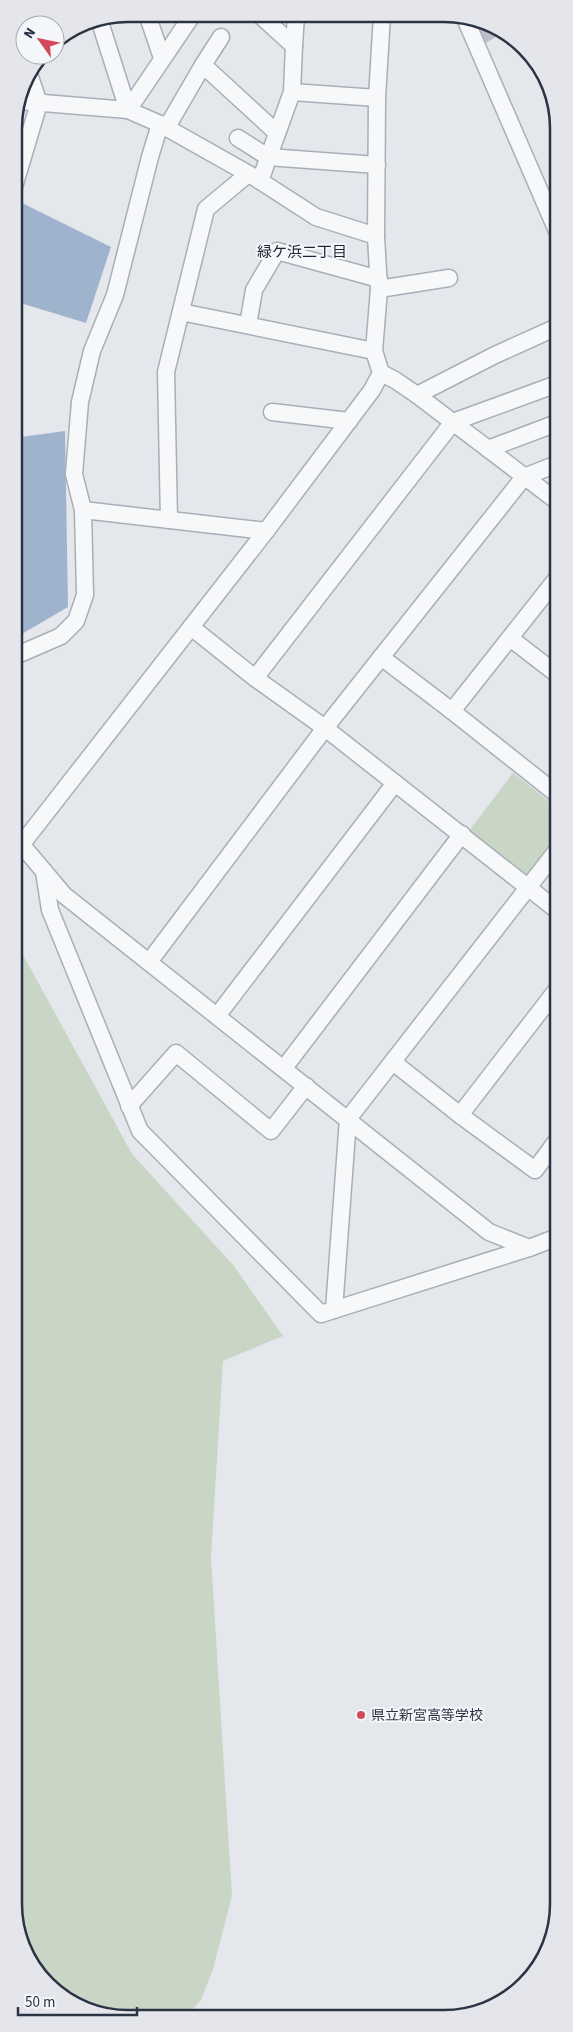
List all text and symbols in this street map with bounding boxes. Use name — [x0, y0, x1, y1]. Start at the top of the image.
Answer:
north arrow — [15, 15, 65, 65]
text: N — [19, 24, 41, 43]
district label: 緑ケ浜二丁目 — [257, 242, 347, 263]
place label: 県立新宮高等学校 — [371, 1706, 483, 1726]
marker: 県立新宮高等学校 — [355, 1709, 367, 1721]
scale bar — [18, 1984, 136, 2016]
text: 50 m — [25, 1992, 55, 2013]

